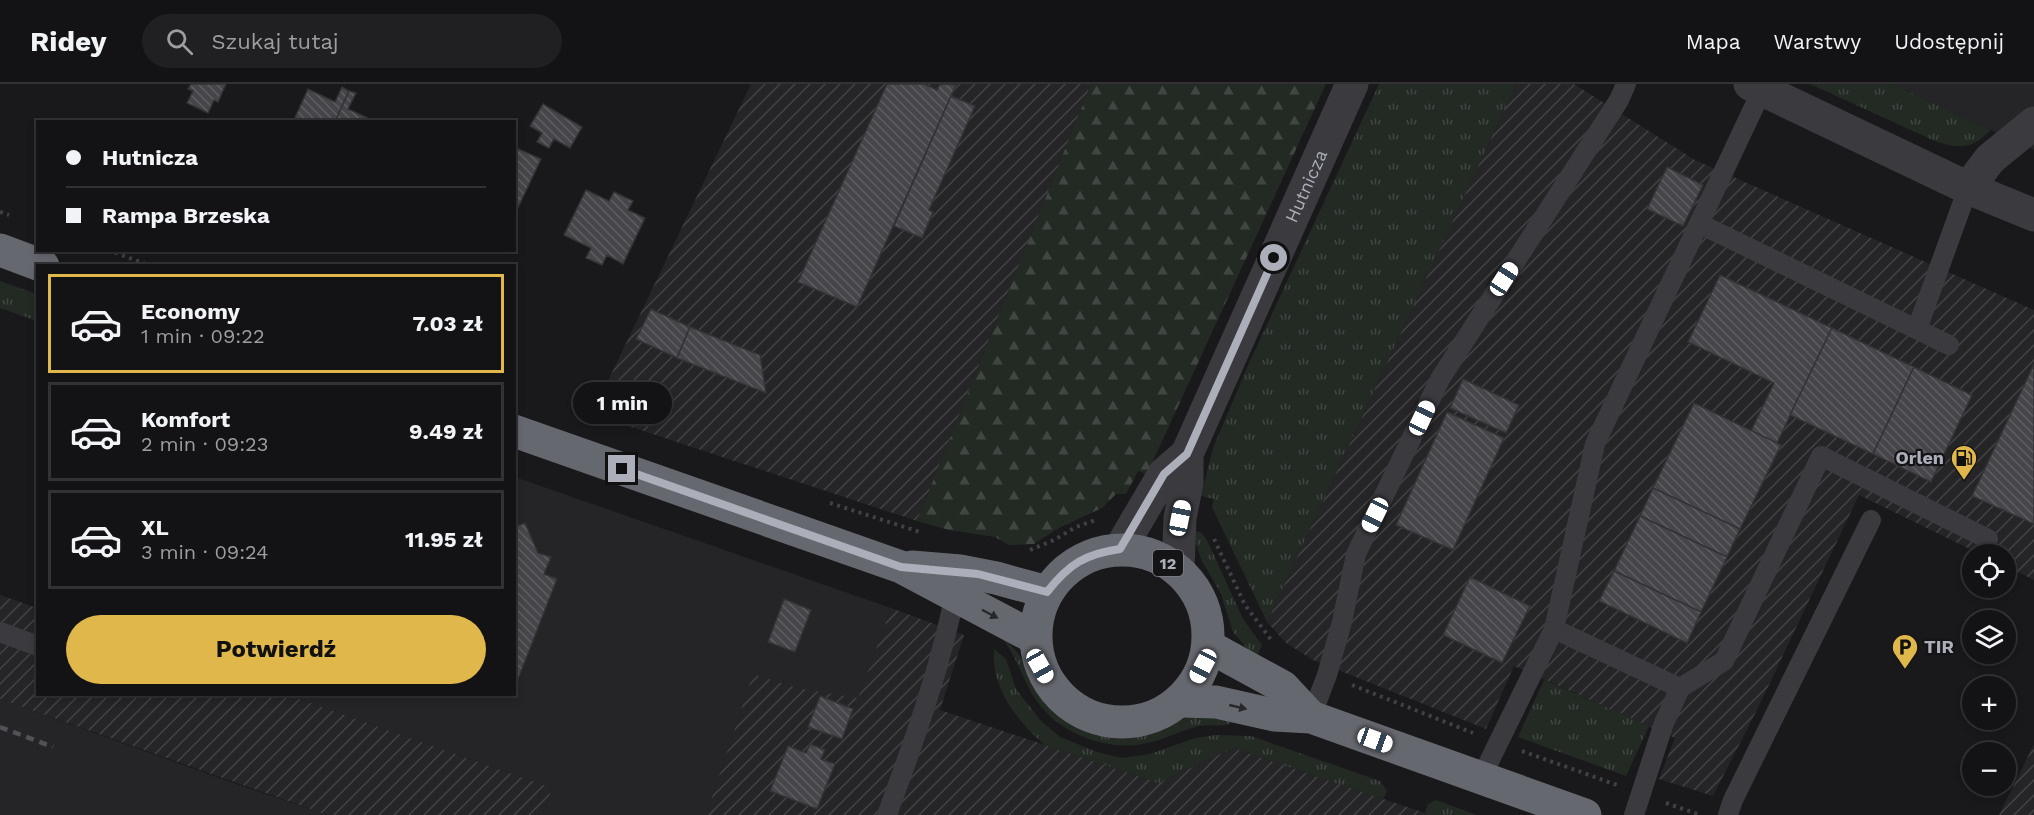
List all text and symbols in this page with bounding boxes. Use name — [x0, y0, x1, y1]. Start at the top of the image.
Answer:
search box — [142, 14, 562, 68]
text: Ridey — [30, 25, 106, 58]
icon: search — [163, 25, 196, 58]
text: Szukaj tutaj — [211, 29, 339, 54]
text: Mapa — [1686, 29, 1741, 54]
text: Warstwy — [1774, 29, 1861, 54]
text: Udostępnij — [1894, 29, 2004, 54]
text: Hutnicza — [102, 145, 198, 170]
street label: Hutnicza — [1281, 146, 1331, 226]
text: Rampa Brzeska — [102, 203, 270, 228]
route start — [1260, 244, 1287, 271]
car — [1487, 259, 1521, 299]
icon: car — [69, 297, 123, 351]
text: Economy — [141, 299, 240, 324]
text: 7.03 zł — [413, 311, 483, 336]
text: 1 min · 09:22 — [141, 324, 265, 348]
callout: 1 min — [572, 382, 672, 424]
text: 1 min — [597, 391, 648, 415]
car — [1406, 398, 1438, 438]
icon: car — [69, 405, 123, 459]
text: Komfort — [141, 407, 230, 432]
text: 9.49 zł — [409, 419, 483, 444]
text: 2 min · 09:23 — [141, 432, 268, 456]
fuel station icon: Orlen — [1949, 443, 1979, 481]
place label: Orlen — [1896, 447, 1944, 468]
route end — [608, 455, 635, 482]
car — [1359, 495, 1391, 535]
car — [1168, 499, 1192, 537]
icon: car — [69, 513, 123, 567]
text: XL — [141, 515, 169, 540]
text: 11.95 zł — [405, 527, 483, 552]
text: 3 min · 09:24 — [141, 540, 268, 564]
map controls — [1962, 544, 2016, 796]
button: locate — [1962, 544, 2016, 598]
road number: 12 — [1153, 550, 1183, 576]
one-way arrow — [981, 610, 998, 619]
button: layers — [1962, 610, 2016, 664]
button: Potwierdź — [66, 615, 486, 684]
parking icon: TIR — [1890, 632, 1920, 670]
place label: TIR — [1924, 636, 1954, 657]
car — [1023, 646, 1057, 686]
car — [1187, 646, 1219, 686]
button: + — [1962, 676, 2016, 730]
one-way arrow — [1229, 703, 1248, 712]
car — [1355, 725, 1395, 755]
button: − — [1962, 742, 2016, 796]

